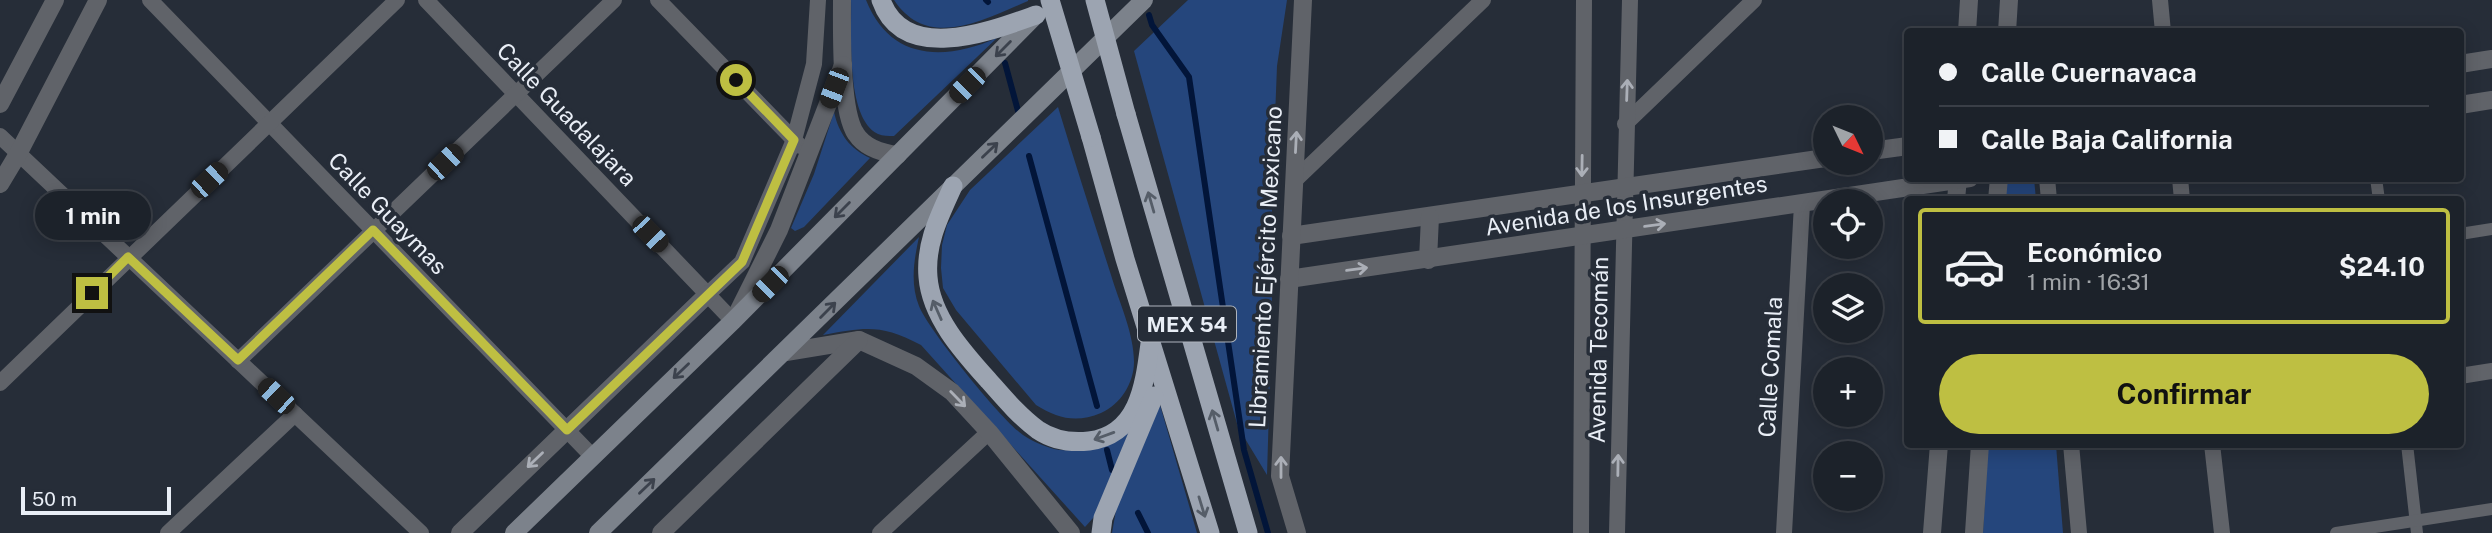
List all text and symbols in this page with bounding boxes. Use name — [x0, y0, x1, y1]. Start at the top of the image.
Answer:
street label: Calle Guadalajara — [492, 37, 642, 191]
one-way arrow — [994, 40, 1011, 57]
text: Calle Cuernavaca — [1981, 57, 2197, 88]
car — [945, 63, 990, 107]
route start — [720, 64, 752, 96]
car — [817, 65, 852, 111]
one-way arrow — [1620, 79, 1633, 102]
street label: Libramiento Ejército Mexicano — [1243, 105, 1287, 429]
north arrow — [1813, 105, 1883, 175]
map controls — [1813, 105, 1883, 511]
text: Calle Baja California — [1981, 124, 2233, 155]
one-way arrow — [1290, 131, 1303, 154]
car — [423, 140, 468, 184]
one-way arrow — [981, 142, 998, 159]
street label: Calle Guaymas — [323, 146, 453, 280]
one-way arrow — [1575, 154, 1589, 177]
car — [187, 158, 232, 202]
street label: Avenida de los Insurgentes — [1483, 169, 1769, 241]
button: locate — [1813, 189, 1883, 259]
callout: 1 min — [34, 191, 150, 240]
one-way arrow — [1144, 191, 1157, 213]
text: 1 min — [65, 202, 121, 229]
one-way arrow — [834, 202, 851, 219]
car — [628, 212, 673, 256]
one-way arrow — [1643, 218, 1666, 231]
icon: car — [1943, 235, 2006, 298]
text: Económico — [2027, 237, 2162, 268]
text: $24.10 — [2339, 251, 2425, 282]
street label: Avenida Tecomán — [1583, 256, 1613, 444]
car — [748, 262, 793, 306]
one-way arrow — [1345, 263, 1368, 276]
text: 1 min · 16:31 — [2027, 268, 2150, 295]
button: layers — [1813, 273, 1883, 343]
route end — [76, 277, 108, 309]
street label: Calle Comala — [1753, 296, 1787, 438]
one-way arrow — [930, 300, 943, 321]
one-way arrow — [819, 302, 836, 319]
road number: MEX 54 — [1138, 306, 1236, 342]
button: Confirmar — [1939, 354, 2429, 434]
button: + — [1813, 357, 1883, 427]
one-way arrow — [673, 363, 690, 380]
car — [254, 374, 299, 418]
one-way arrow — [950, 391, 967, 408]
one-way arrow — [1208, 410, 1221, 432]
one-way arrow — [1094, 431, 1116, 443]
button: − — [1813, 441, 1883, 511]
one-way arrow — [527, 452, 544, 469]
one-way arrow — [1611, 454, 1625, 477]
one-way arrow — [1274, 456, 1288, 479]
one-way arrow — [639, 477, 656, 494]
scale bar — [21, 484, 172, 516]
text: 50 m — [32, 488, 77, 510]
one-way arrow — [1197, 496, 1210, 518]

